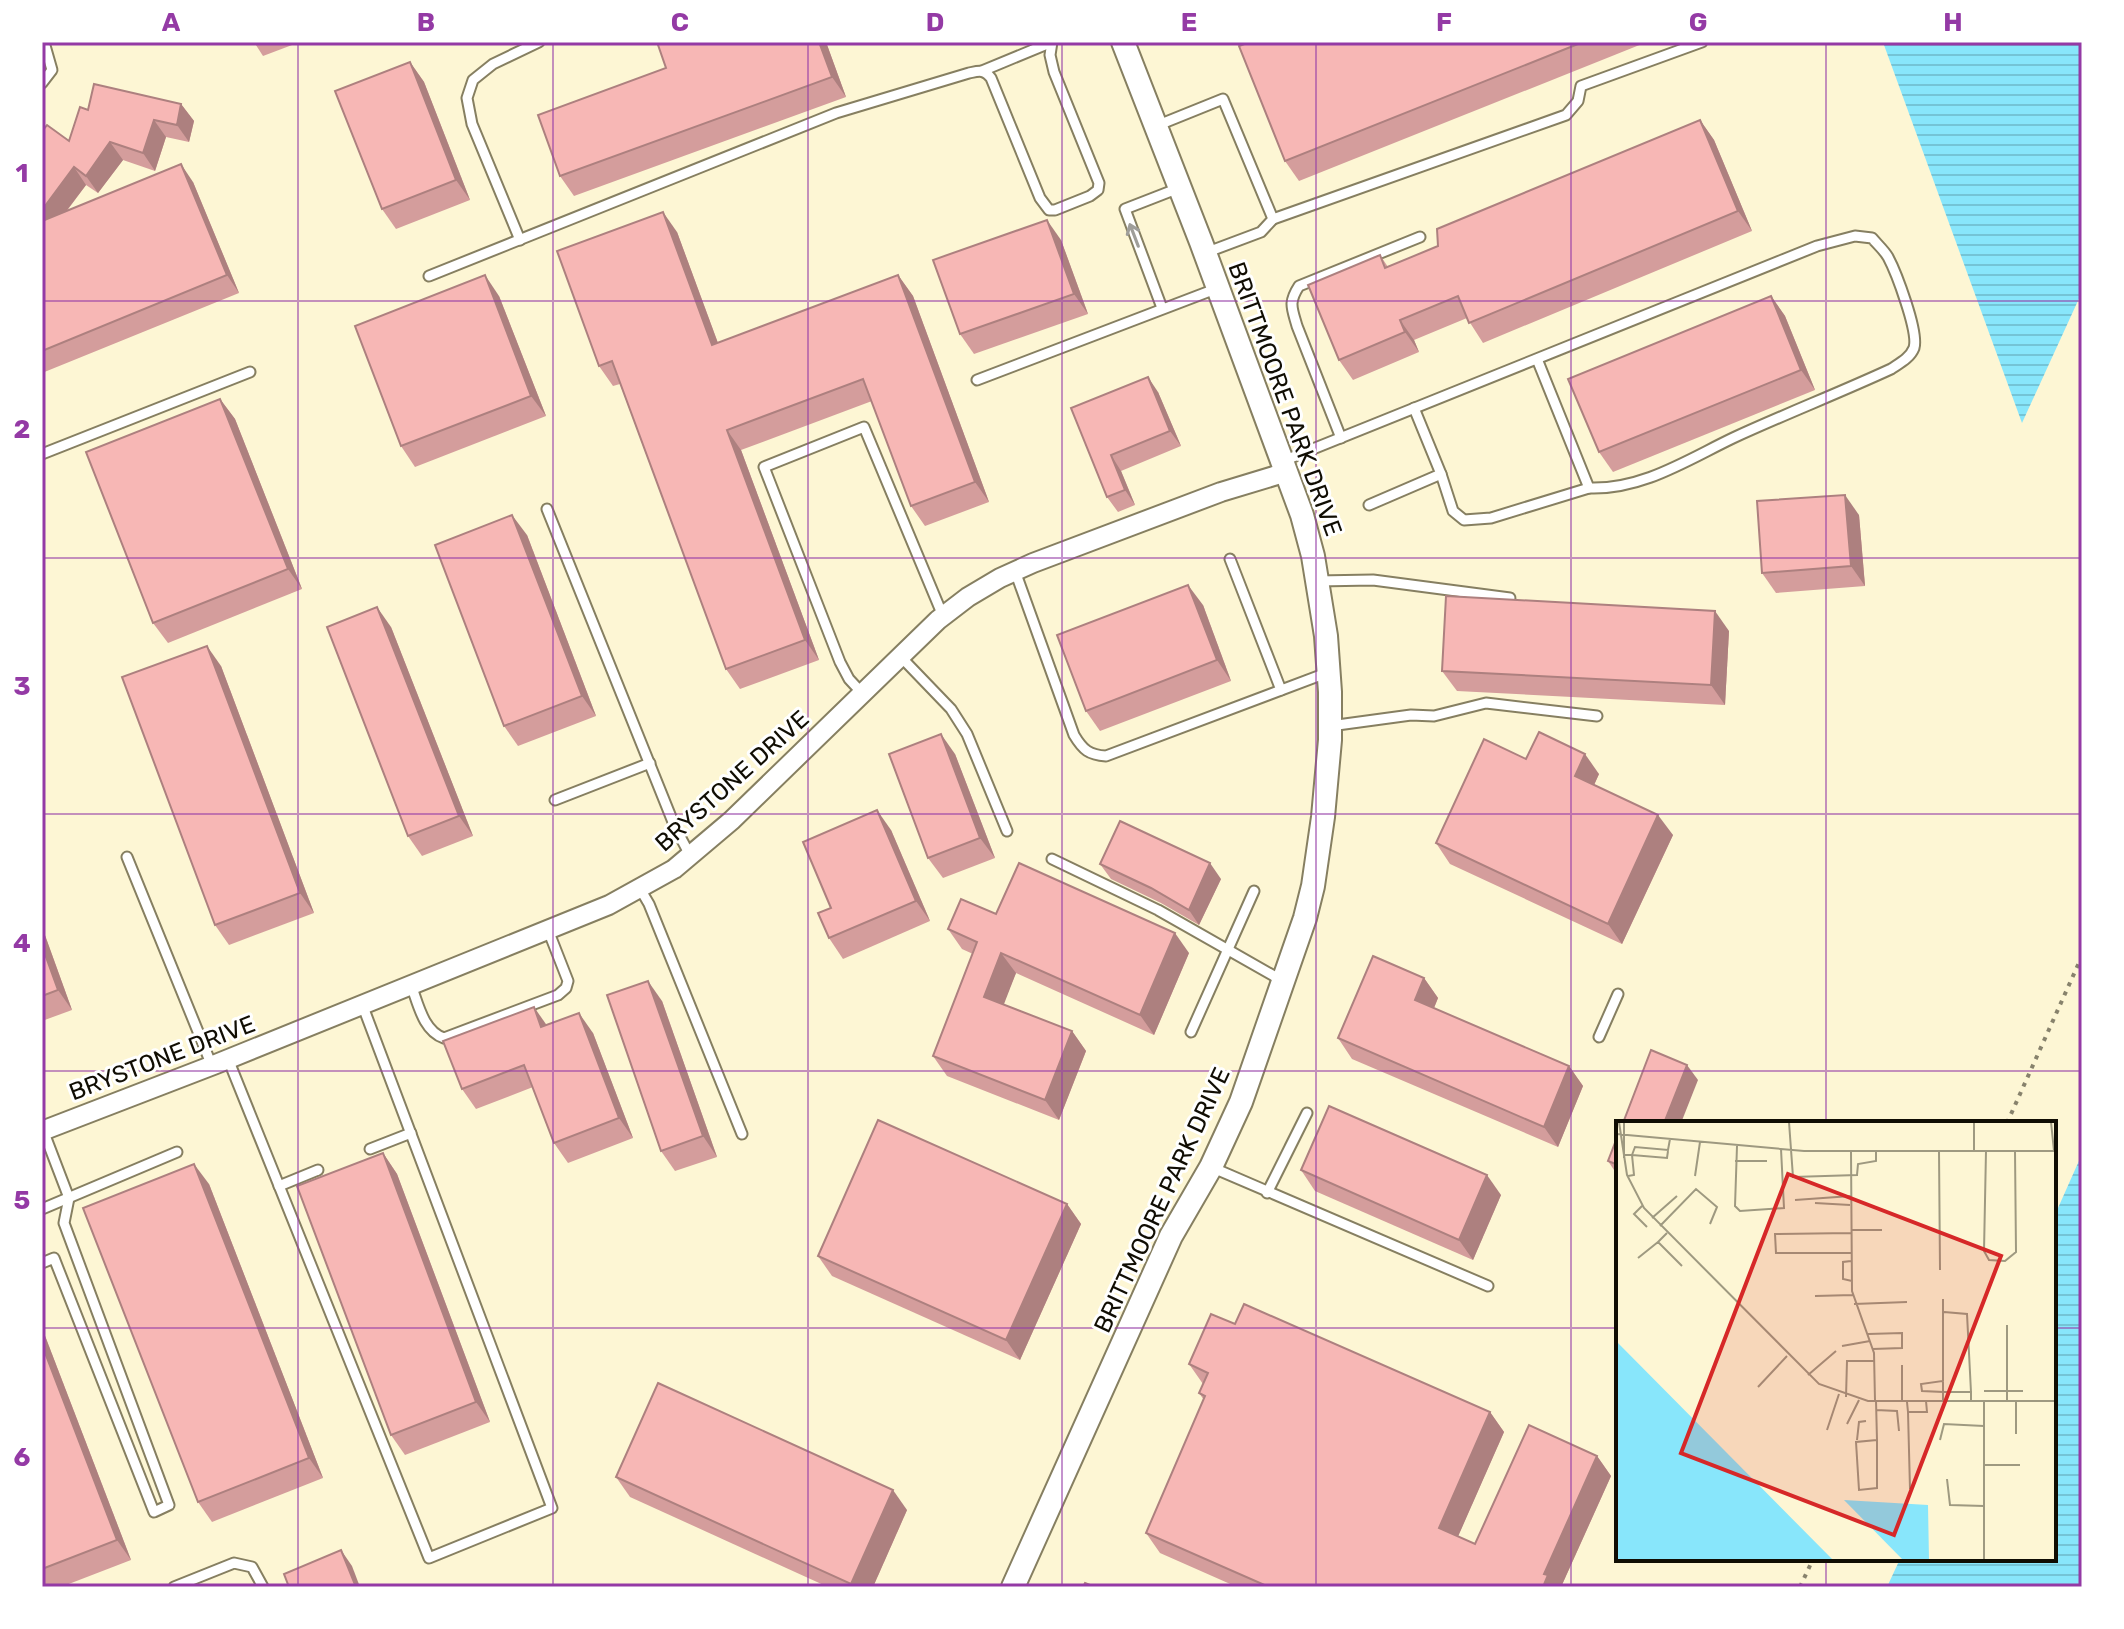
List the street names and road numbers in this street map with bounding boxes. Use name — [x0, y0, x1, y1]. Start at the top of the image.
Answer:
street label: BRITTMOORE PARK DRIVE — [1222, 258, 1348, 540]
street label: BRYSTONE DRIVE — [649, 705, 815, 857]
street label: BRYSTONE DRIVE — [65, 1010, 259, 1106]
street label: BRITTMOORE PARK DRIVE — [1088, 1063, 1236, 1337]

